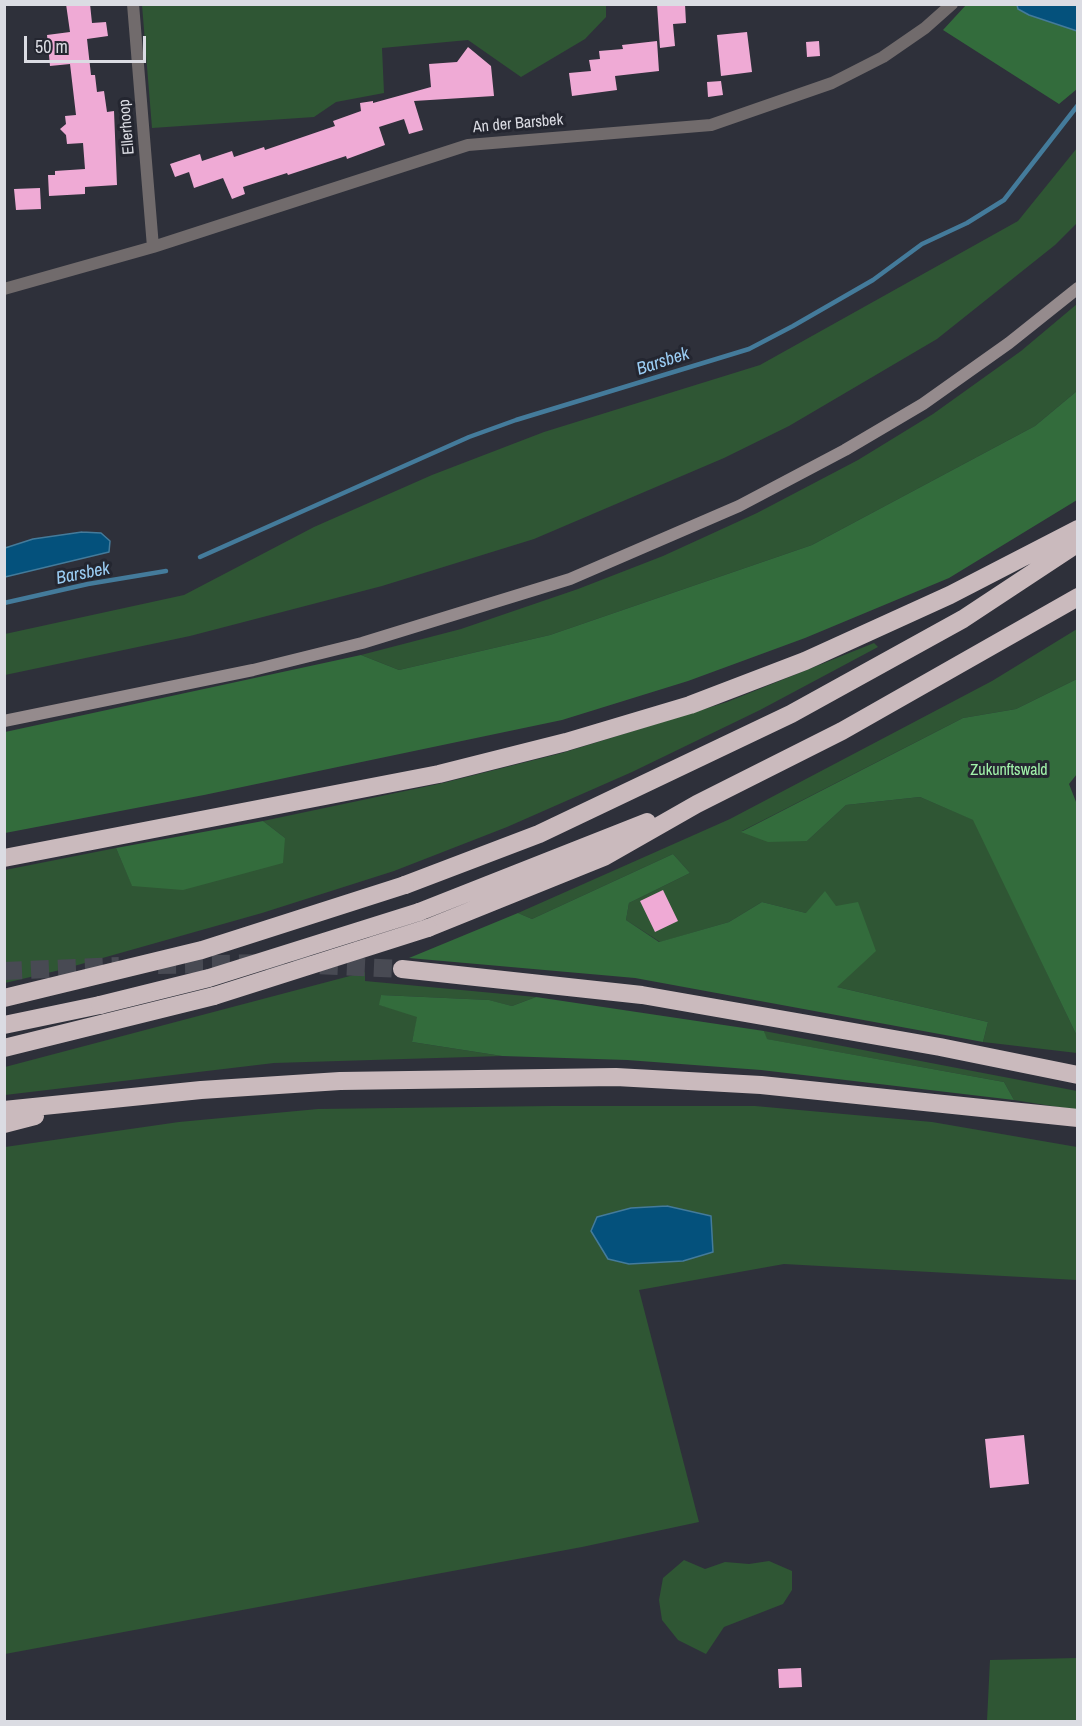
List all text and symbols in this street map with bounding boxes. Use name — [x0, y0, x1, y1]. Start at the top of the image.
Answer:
scale bar — [27, 24, 148, 62]
text: 50 m — [35, 34, 68, 59]
street label: Ellerhoop — [115, 99, 139, 155]
street label: An der Barsbek — [472, 110, 564, 138]
water label: Barsbek — [634, 343, 692, 381]
water label: Barsbek — [54, 558, 112, 590]
park label: Zukunftswald — [970, 761, 1048, 781]

